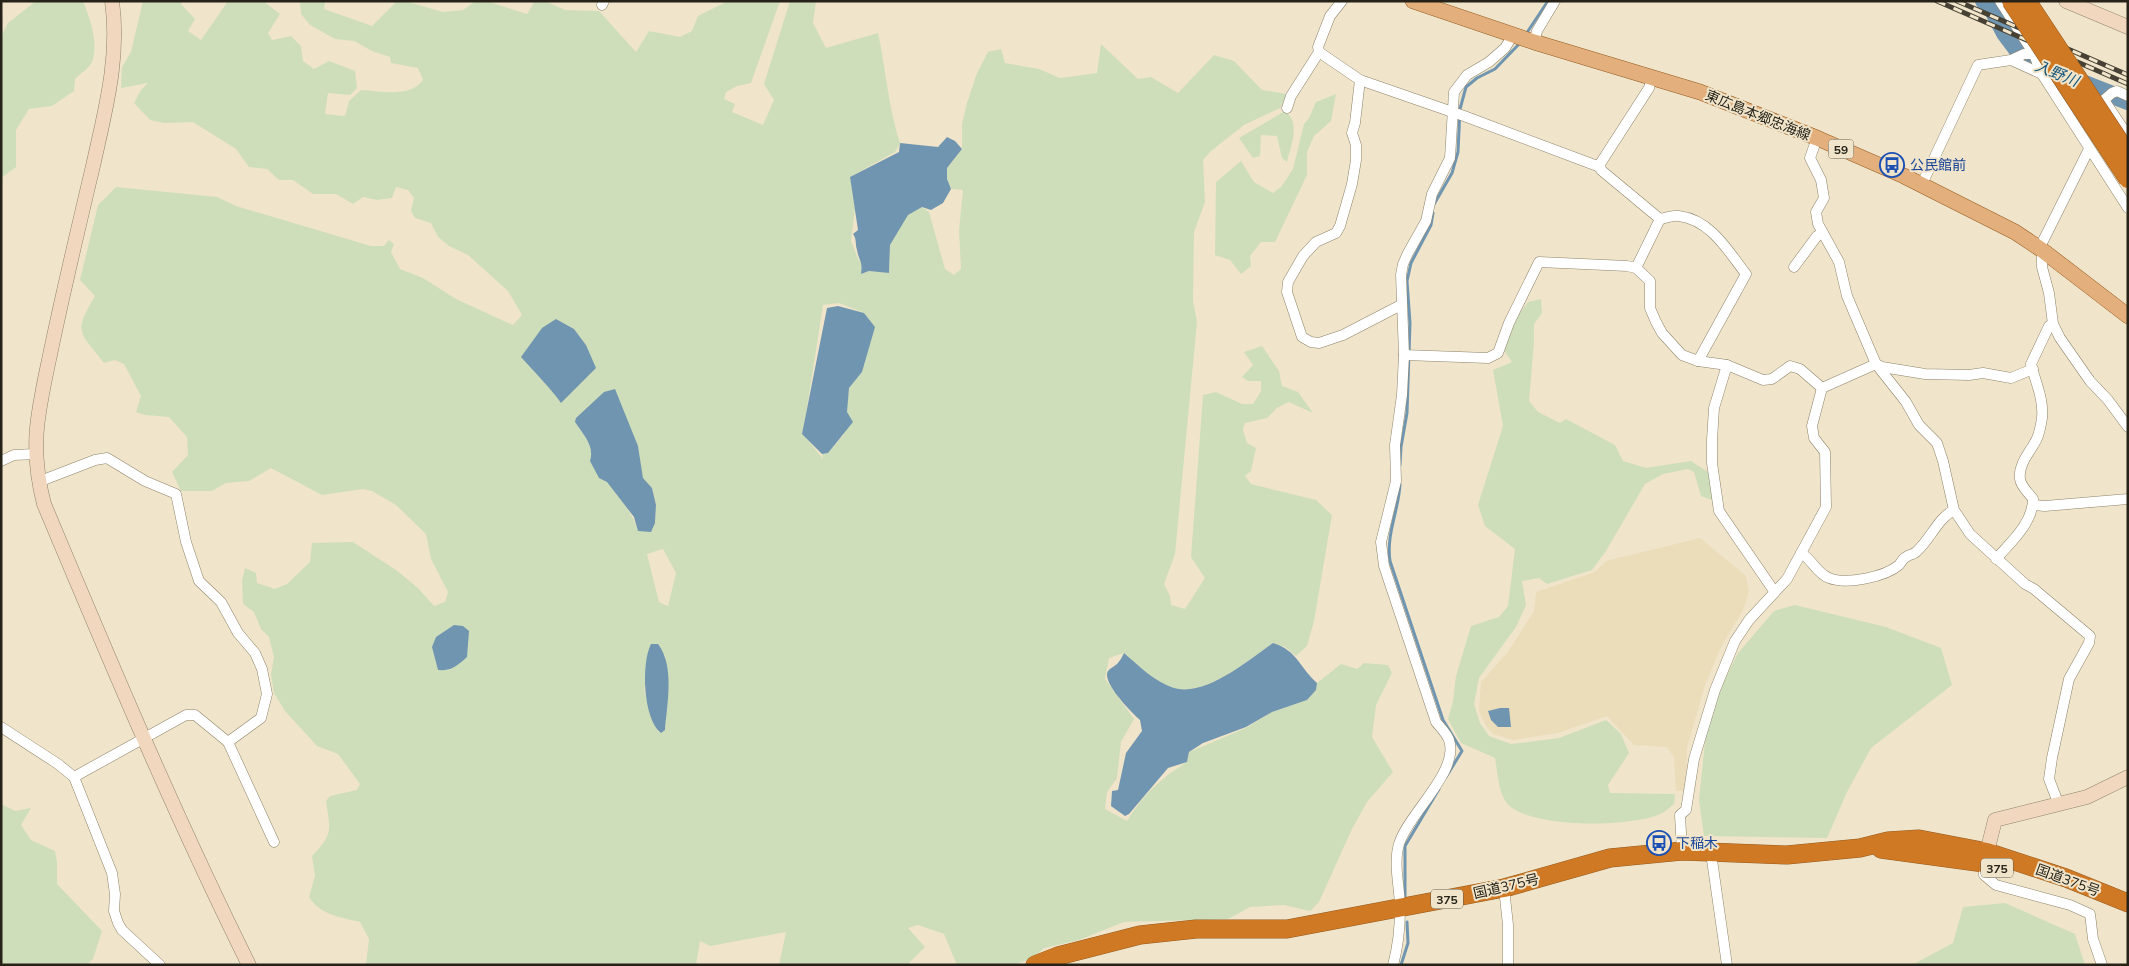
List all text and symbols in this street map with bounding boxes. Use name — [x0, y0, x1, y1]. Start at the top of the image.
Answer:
water label: 入野川 — [2033, 56, 2083, 91]
street label: 東広島本郷忠海線 — [1703, 86, 1813, 144]
road number: 59 — [1828, 140, 1854, 158]
bus stop icon: 公民館前 — [1879, 152, 1905, 178]
place label: 公民館前 — [1910, 156, 1966, 174]
bus stop icon: 下稲木 — [1646, 830, 1672, 856]
place label: 下稲木 — [1676, 834, 1718, 852]
road number: 375 — [1981, 858, 2013, 878]
street label: 国道375号 — [2033, 860, 2103, 900]
street label: 国道375号 — [1471, 870, 1541, 902]
road number: 375 — [1431, 890, 1463, 909]

